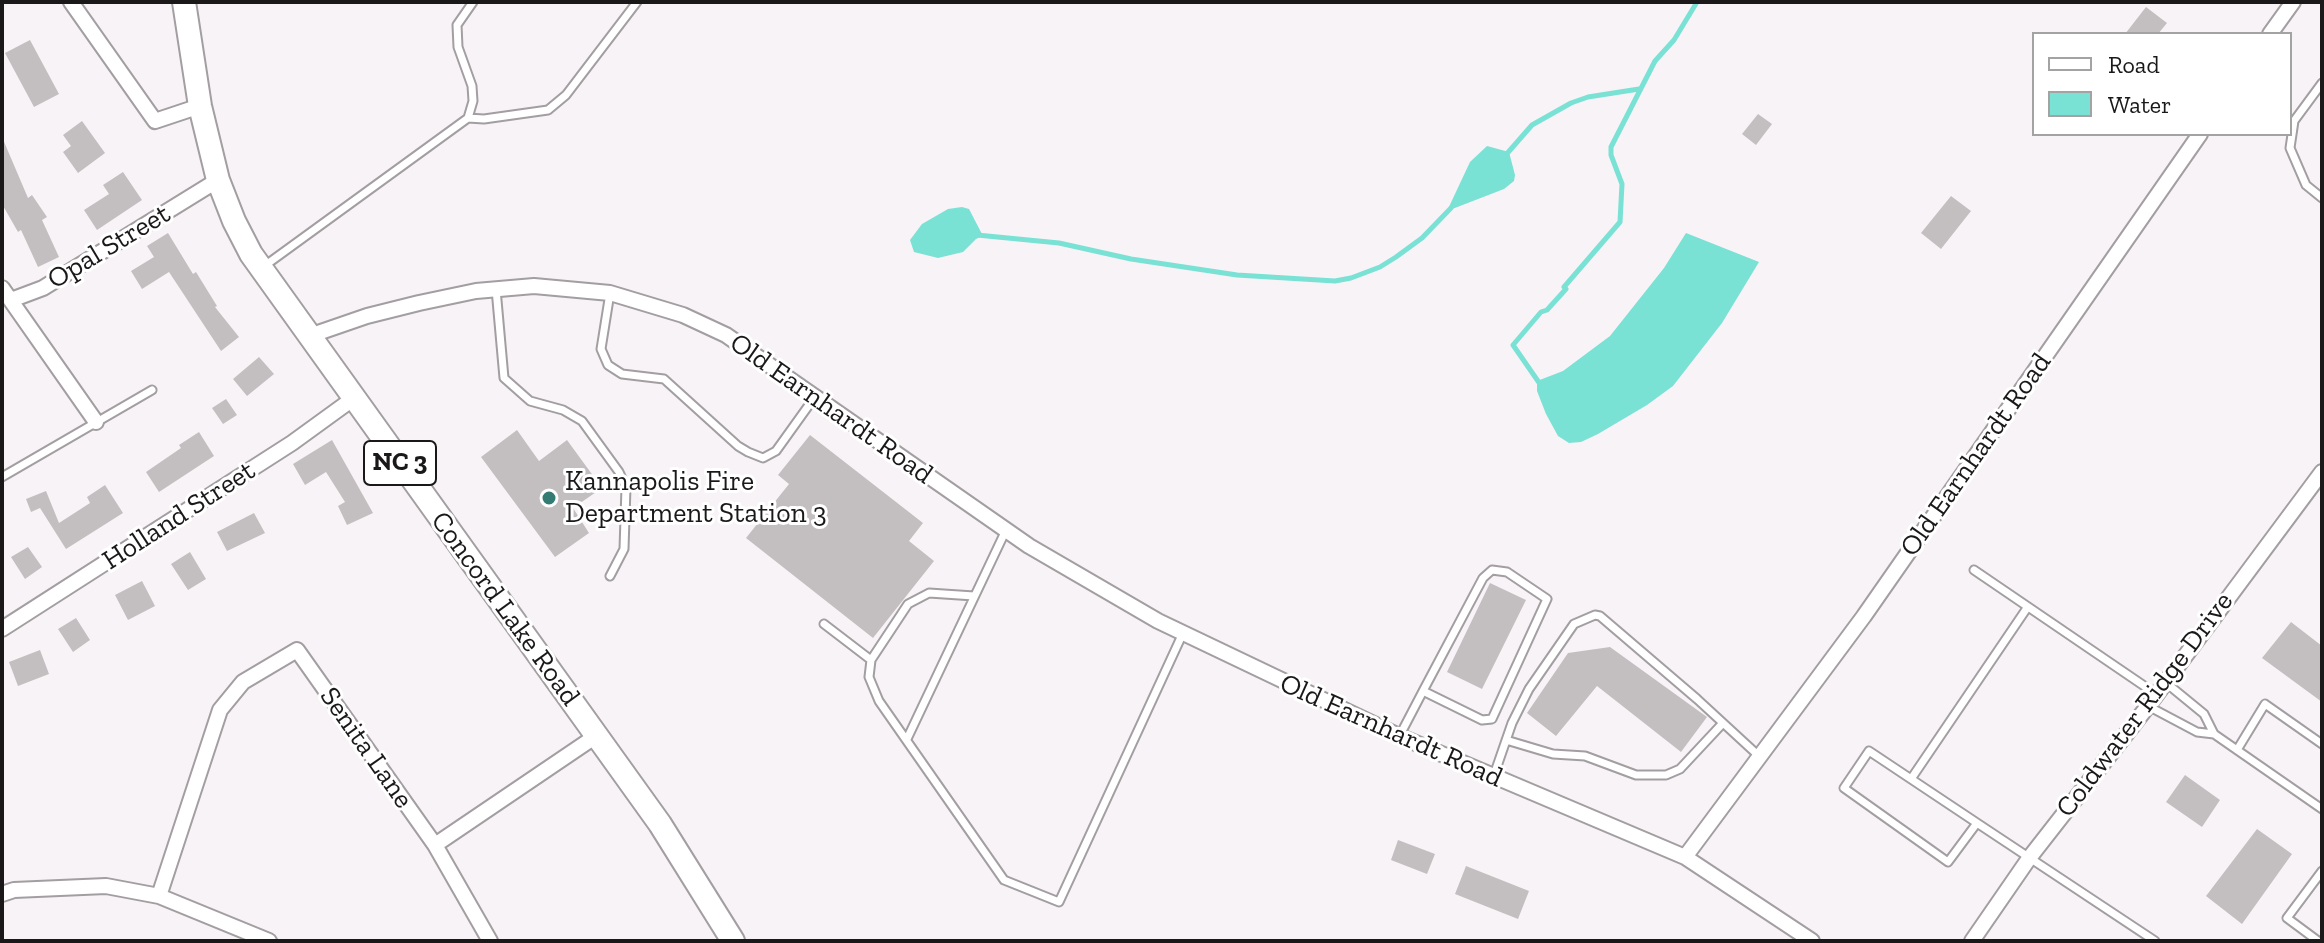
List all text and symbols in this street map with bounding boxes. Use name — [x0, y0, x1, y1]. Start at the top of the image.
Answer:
legend — [2032, 32, 2292, 136]
text: Road — [2108, 50, 2160, 79]
text: Water — [2108, 90, 2171, 119]
street label: Opal Street — [42, 197, 176, 297]
street label: Old Earnhardt Road — [723, 326, 939, 492]
street label: Old Earnhardt Road — [1893, 347, 2059, 563]
road number: NC 3 — [364, 441, 436, 485]
street label: Holland Street — [97, 454, 261, 578]
place label: Kannapolis Fire Department Station 3 — [565, 465, 827, 531]
marker: Kannapolis Fire Department Station 3 — [540, 489, 558, 507]
street label: Concord Lake Road — [423, 505, 587, 713]
street label: Coldwater Ridge Drive — [2049, 586, 2241, 824]
street label: Old Earnhardt Road — [1274, 667, 1508, 795]
street label: Senita Lane — [312, 681, 420, 815]

